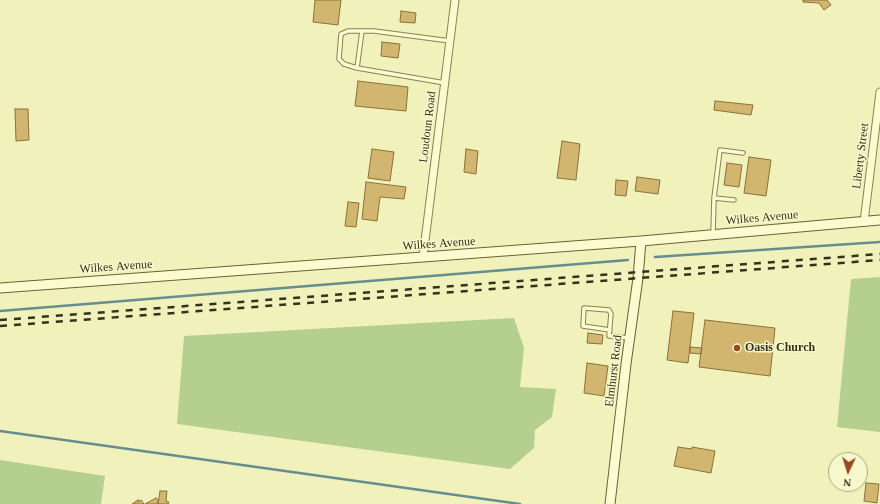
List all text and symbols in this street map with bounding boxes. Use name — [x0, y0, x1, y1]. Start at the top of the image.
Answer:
street label: Loudoun Road — [416, 91, 440, 163]
street label: Liberty Street — [850, 122, 872, 190]
street label: Wilkes Avenue — [725, 208, 799, 228]
street label: Wilkes Avenue — [402, 234, 476, 254]
street label: Wilkes Avenue — [79, 257, 153, 277]
street label: Elmhurst Road — [602, 334, 626, 408]
place label: Oasis Church — [745, 341, 815, 355]
marker: Oasis Church — [732, 343, 742, 353]
north arrow — [828, 452, 868, 492]
text: N — [843, 477, 852, 489]

